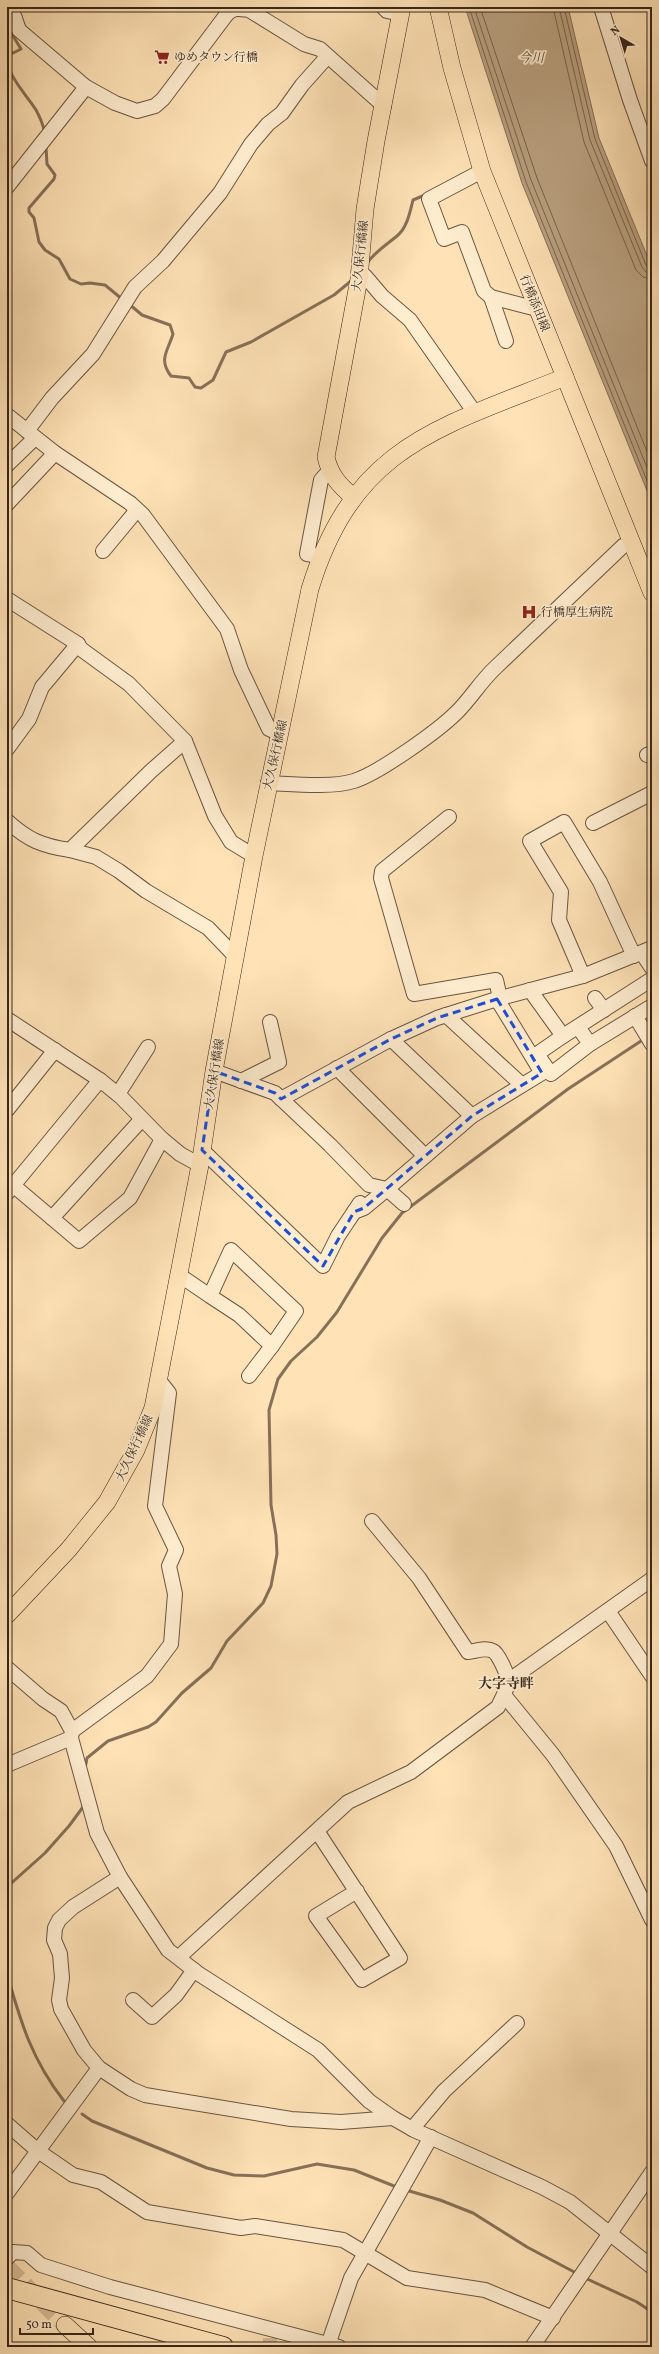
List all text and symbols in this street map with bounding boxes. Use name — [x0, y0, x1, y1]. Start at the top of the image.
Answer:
north arrow — [601, 18, 641, 58]
text: N — [608, 23, 624, 40]
supermarket icon: ゆめタウン行橋 — [153, 48, 171, 66]
place label: ゆめタウン行橋 — [174, 50, 258, 66]
water label: 今川 — [518, 50, 546, 68]
street label: 大久保行橋線 — [349, 219, 373, 293]
street label: 行橋添田線 — [515, 273, 553, 334]
hospital icon: 行橋厚生病院 — [520, 603, 538, 621]
place label: 行橋厚生病院 — [541, 605, 613, 621]
street label: 大久保行橋線 — [260, 718, 292, 792]
street label: 大久保行橋線 — [201, 1037, 229, 1111]
street label: 大久保行橋線 — [112, 1412, 157, 1484]
district label: 大字寺畔 — [478, 1675, 534, 1694]
scale bar — [20, 2310, 93, 2336]
text: 50 m — [26, 2317, 52, 2333]

